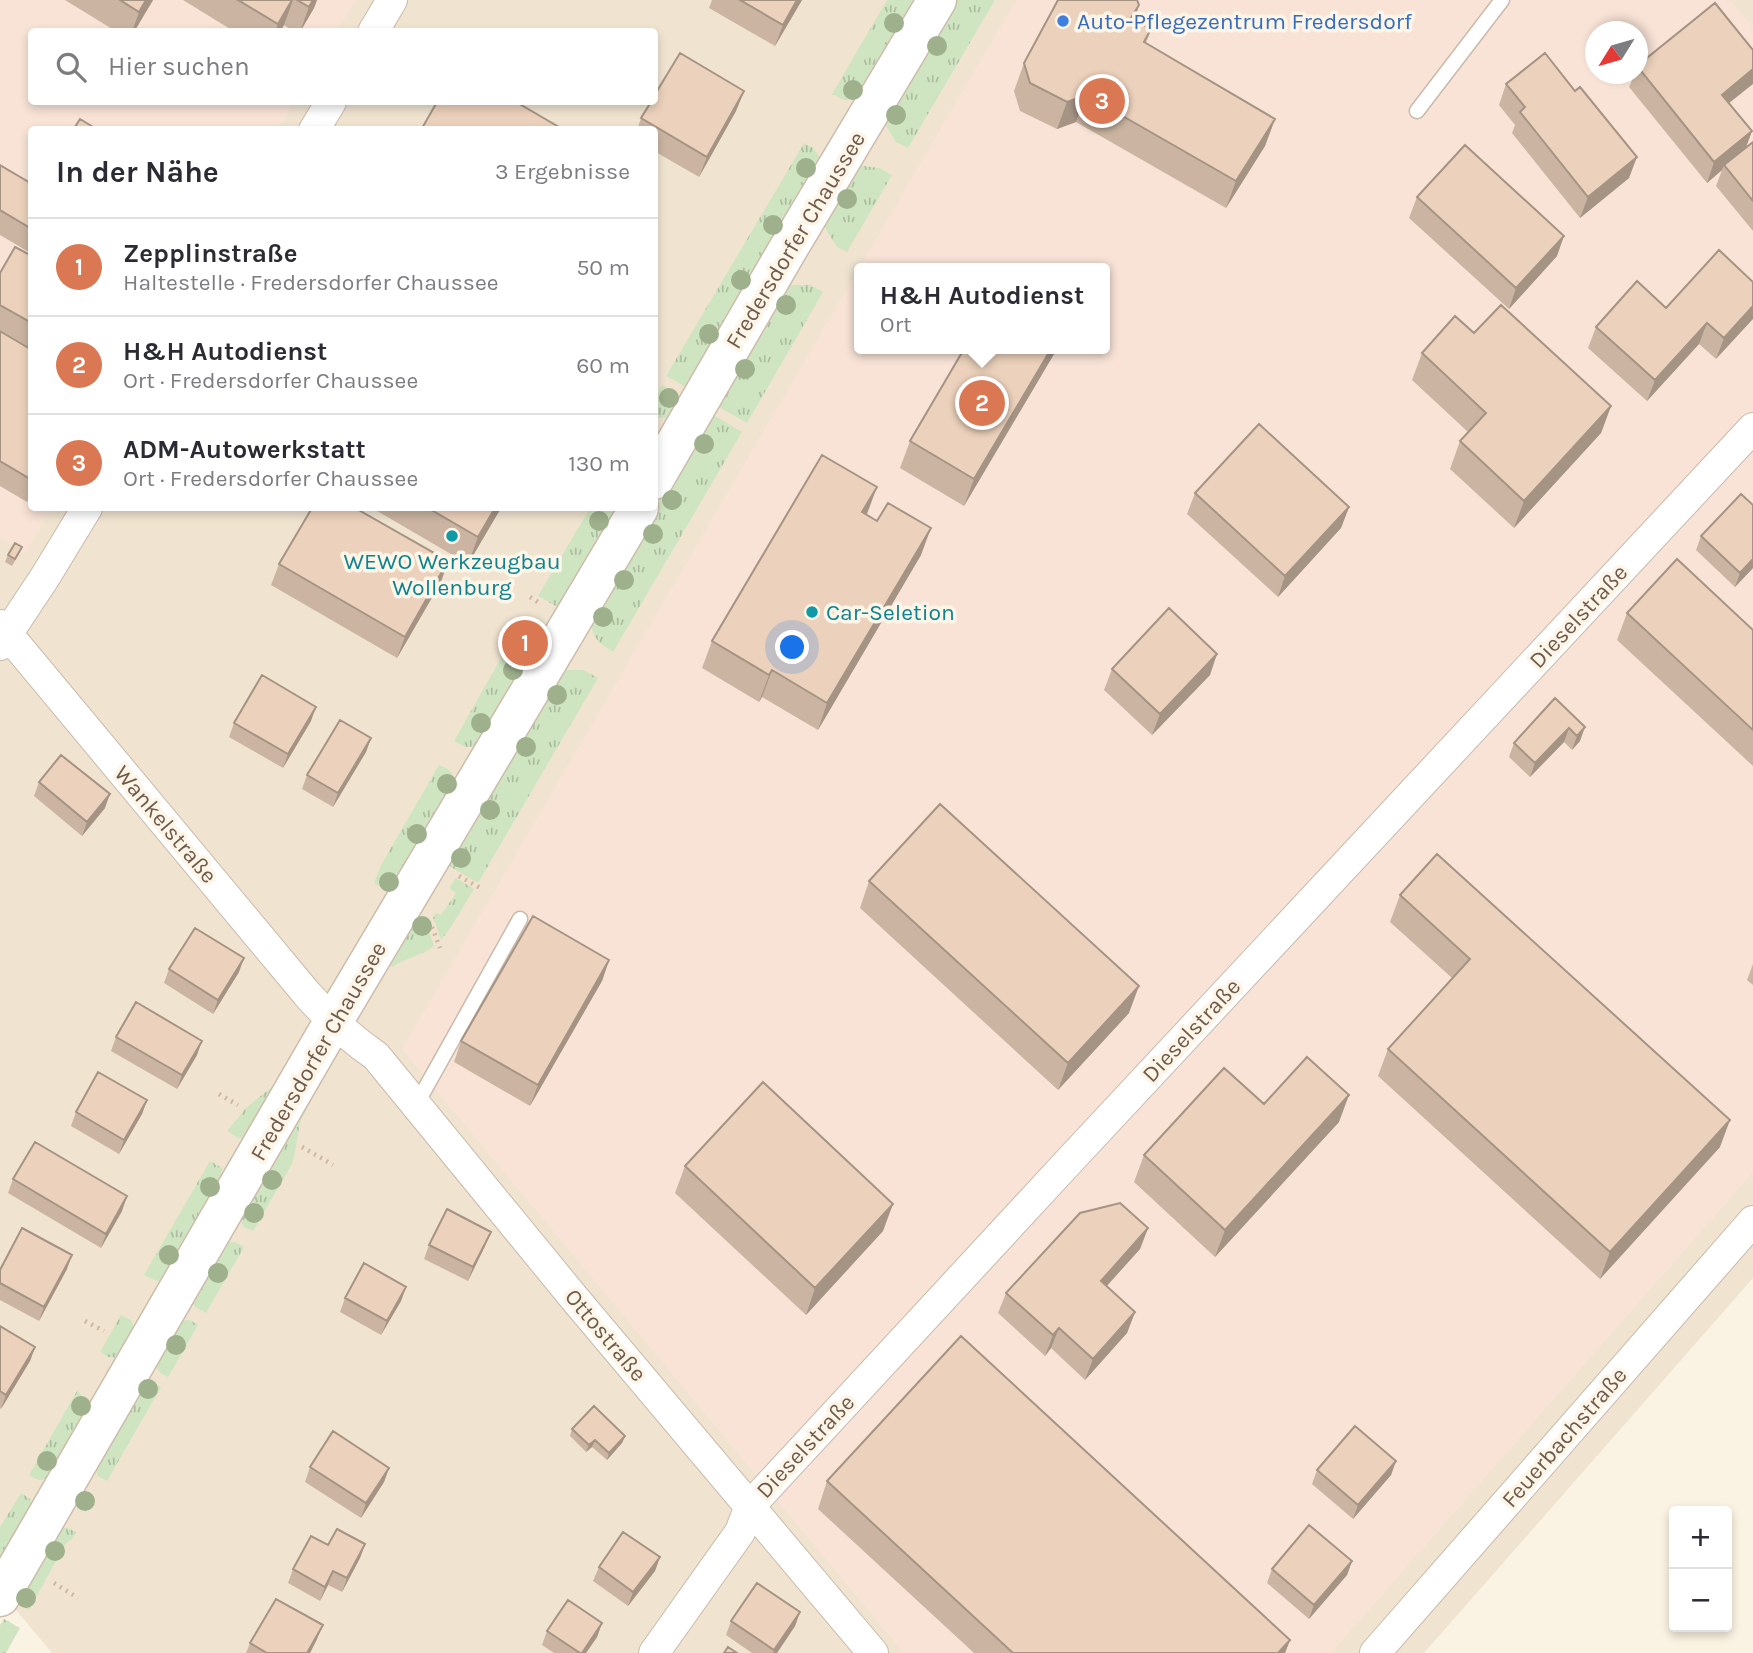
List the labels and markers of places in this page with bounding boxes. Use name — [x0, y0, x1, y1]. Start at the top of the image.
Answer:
place label: Auto-Pflegezentrum Fredersdorf — [1077, 8, 1412, 35]
marker: Auto-Pflegezentrum Fredersdorf — [1055, 13, 1071, 29]
pin: 3 — [1079, 75, 1125, 127]
pin: 2 — [959, 377, 1005, 429]
marker: WEWO Werkzeugbau Wollenburg — [444, 528, 460, 544]
place label: WEWO Werkzeugbau Wollenburg — [343, 548, 561, 601]
place label: Car-Seletion — [826, 599, 955, 626]
marker: Car-Seletion — [804, 604, 820, 620]
pin: 1 — [502, 617, 548, 669]

